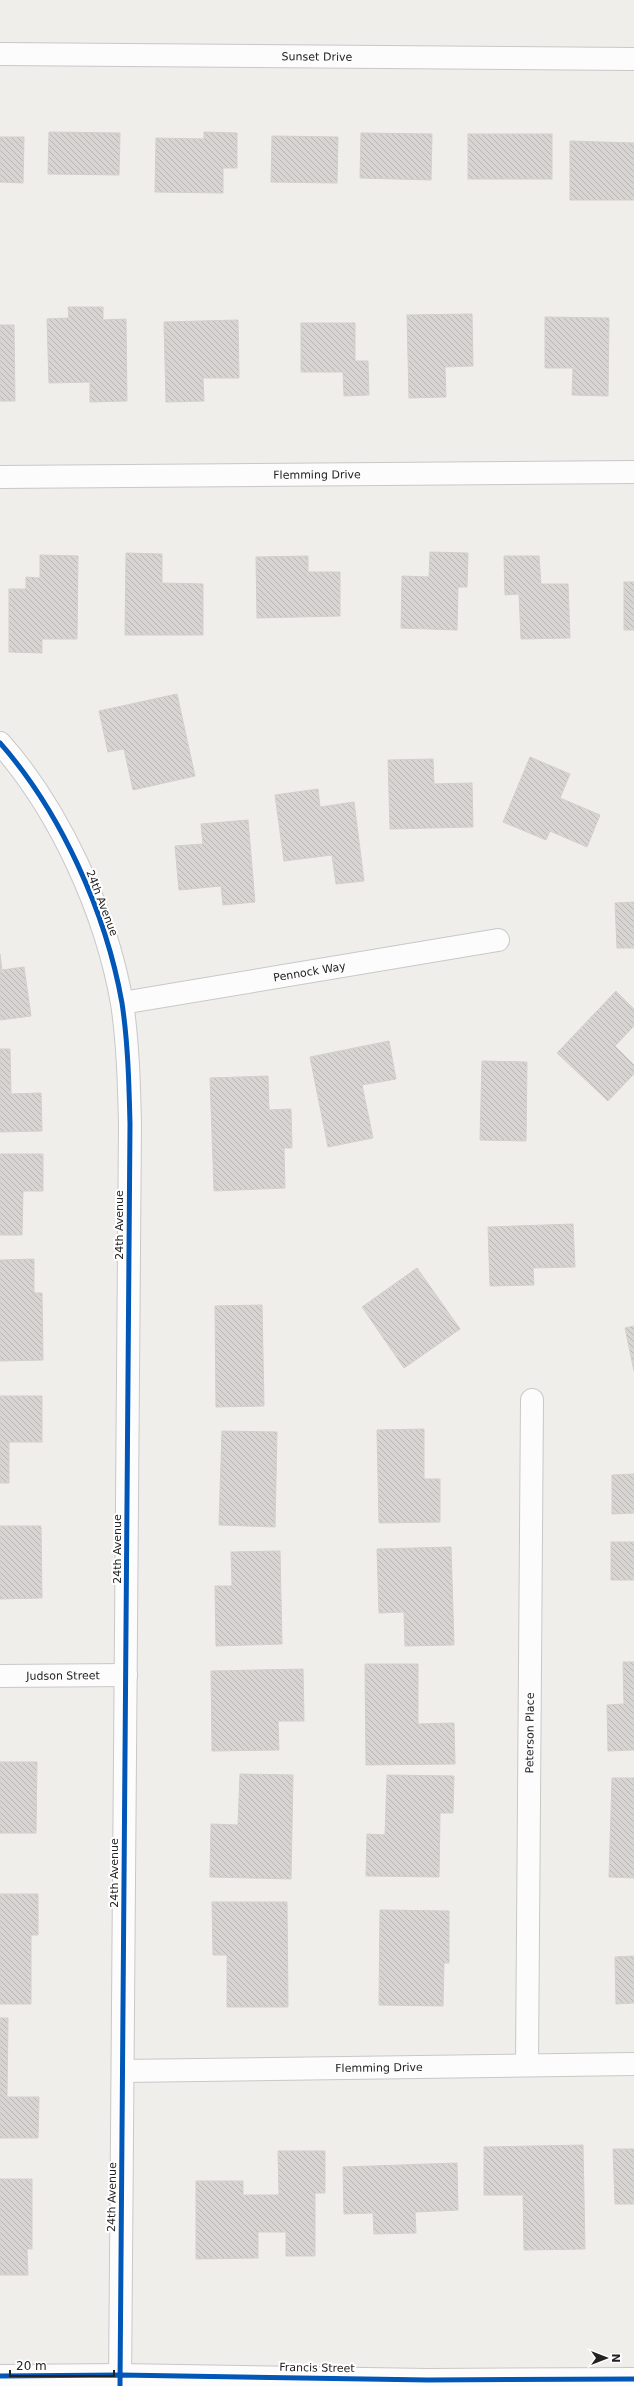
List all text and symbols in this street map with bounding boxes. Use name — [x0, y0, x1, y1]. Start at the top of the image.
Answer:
street label: Sunset Drive — [282, 50, 353, 63]
street label: Flemming Drive — [273, 468, 361, 481]
street label: 24th Avenue — [83, 868, 121, 938]
street label: Pennock Way — [272, 959, 347, 984]
street label: 24th Avenue — [113, 1190, 126, 1260]
street label: 24th Avenue — [111, 1514, 124, 1584]
street label: Judson Street — [25, 1669, 101, 1682]
street label: Peterson Place — [523, 1692, 536, 1774]
street label: 24th Avenue — [108, 1838, 121, 1908]
street label: Flemming Drive — [335, 2060, 423, 2075]
street label: 24th Avenue — [105, 2162, 119, 2232]
north arrow — [586, 2338, 626, 2378]
scale bar — [10, 2352, 114, 2378]
text: N — [609, 2353, 622, 2363]
text: 20 m — [16, 2359, 47, 2373]
street label: Francis Street — [279, 2361, 356, 2375]

